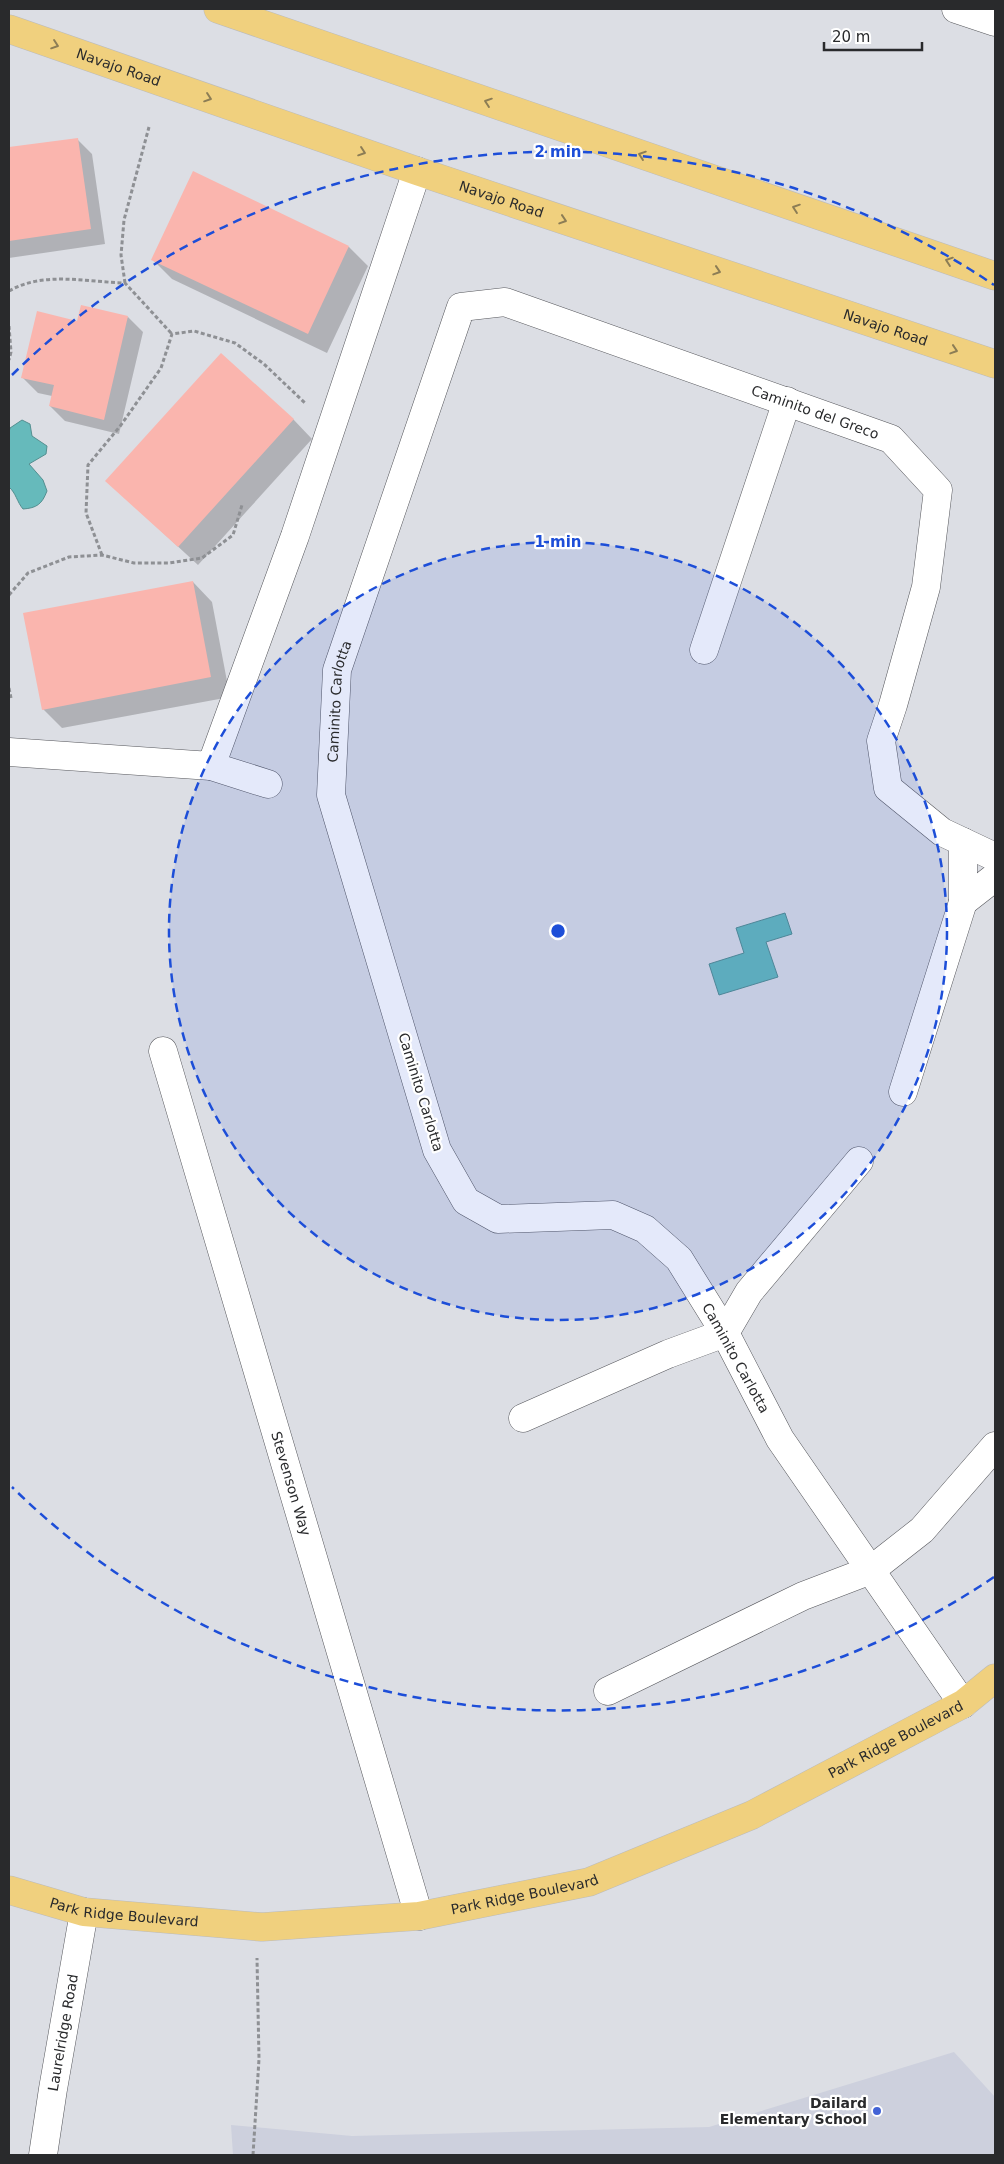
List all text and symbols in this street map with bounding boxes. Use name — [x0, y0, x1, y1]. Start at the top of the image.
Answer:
scale bar — [824, 20, 922, 52]
text: 20 m — [832, 28, 870, 46]
one-way arrow — [50, 39, 59, 49]
street label: Navajo Road — [74, 45, 163, 89]
one-way arrow — [204, 93, 212, 103]
one-way arrow — [484, 98, 493, 108]
text: 2 min — [534, 143, 582, 161]
one-way arrow — [357, 146, 366, 156]
one-way arrow — [638, 151, 647, 161]
street label: Navajo Road — [457, 178, 546, 221]
one-way arrow — [792, 204, 800, 214]
one-way arrow — [558, 214, 567, 224]
one-way arrow — [945, 256, 954, 266]
one-way arrow — [712, 265, 721, 275]
street label: Navajo Road — [841, 306, 930, 349]
one-way arrow — [950, 345, 958, 355]
street label: Caminito del Greco — [749, 382, 881, 442]
text: 1 min — [534, 533, 582, 551]
street label: Caminito Carlotta — [325, 638, 355, 763]
centre of rings — [549, 922, 567, 940]
street label: Caminito Carlotta — [395, 1031, 447, 1153]
street label: Caminito Carlotta — [699, 1300, 773, 1416]
street label: Stevenson Way — [268, 1429, 314, 1537]
street label: Park Ridge Boulevard — [825, 1697, 966, 1781]
street label: Park Ridge Boulevard — [450, 1871, 601, 1917]
street label: Park Ridge Boulevard — [48, 1894, 199, 1930]
street label: Laurelridge Road — [45, 1973, 81, 2093]
place label: Dailard Elementary School — [720, 2095, 867, 2127]
marker: Dailard Elementary School — [871, 2105, 883, 2117]

